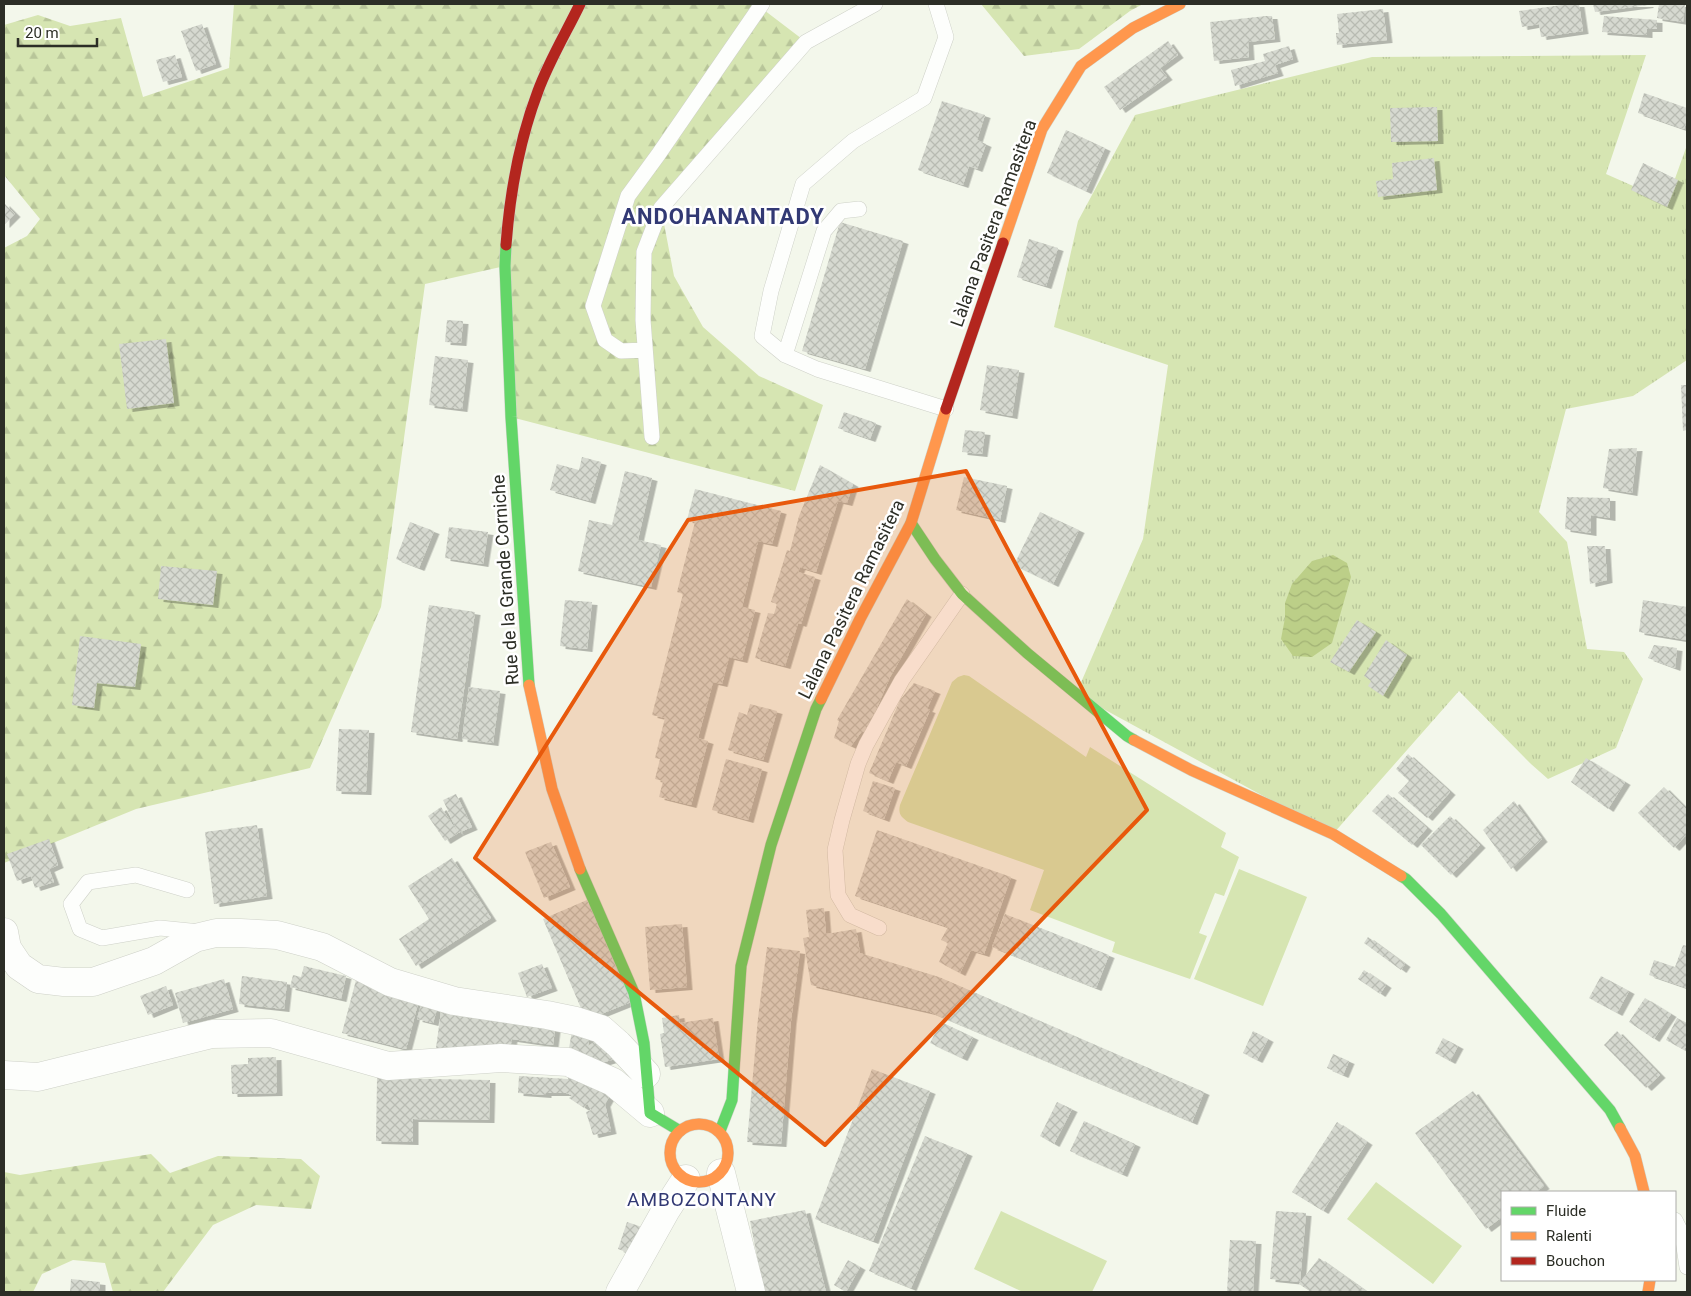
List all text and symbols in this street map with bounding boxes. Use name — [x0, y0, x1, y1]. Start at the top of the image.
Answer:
scale bar — [18, 15, 96, 47]
text: 20 m — [25, 24, 59, 42]
street label: Làlana Pasitera Ramasitera — [946, 116, 1040, 330]
district label: ANDOHANANTADY — [621, 204, 825, 229]
street label: Rue de la Grande Corniche — [487, 474, 523, 686]
street label: Làlana Pasitera Ramasitera — [794, 496, 908, 702]
district label: AMBOZONTANY — [627, 1188, 777, 1211]
legend — [1501, 1191, 1676, 1281]
text: Fluide — [1546, 1202, 1586, 1220]
text: Ralenti — [1546, 1227, 1592, 1245]
text: Bouchon — [1546, 1252, 1605, 1270]

